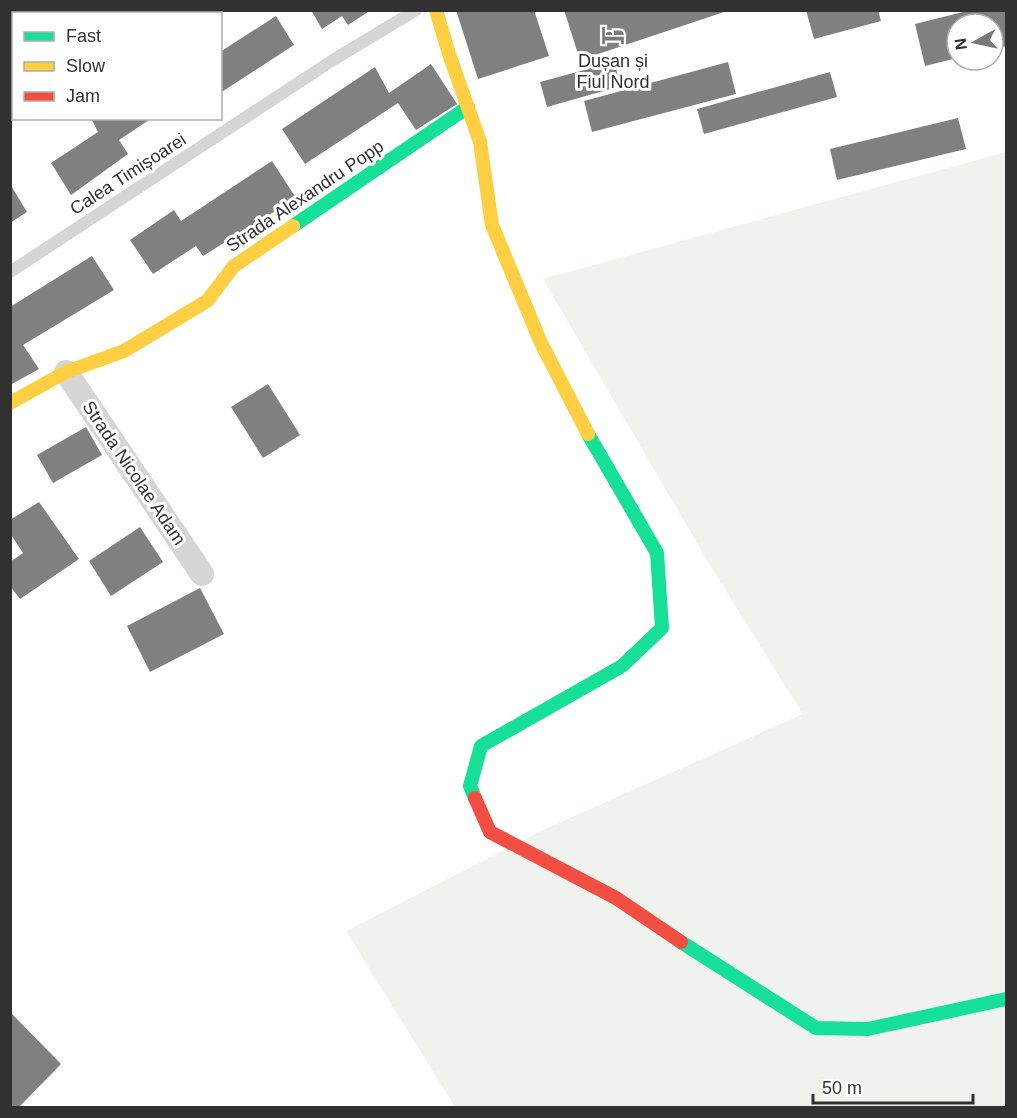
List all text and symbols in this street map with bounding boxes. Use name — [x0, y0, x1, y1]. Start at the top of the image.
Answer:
legend — [12, 12, 222, 120]
north arrow — [945, 12, 1005, 72]
hotel icon: Dușan și Fiul Nord — [600, 22, 626, 48]
text: Fast — [66, 26, 101, 46]
text: N — [951, 37, 970, 51]
place label: Dușan și Fiul Nord — [576, 51, 650, 92]
text: Slow — [66, 56, 106, 76]
text: Jam — [66, 86, 100, 106]
street label: Calea Timișoarei — [66, 129, 190, 219]
street label: Strada Alexandru Popp — [223, 136, 387, 256]
street label: Strada Nicolae Adam — [78, 397, 190, 549]
scale bar — [813, 1067, 974, 1105]
text: 50 m — [822, 1078, 862, 1098]

